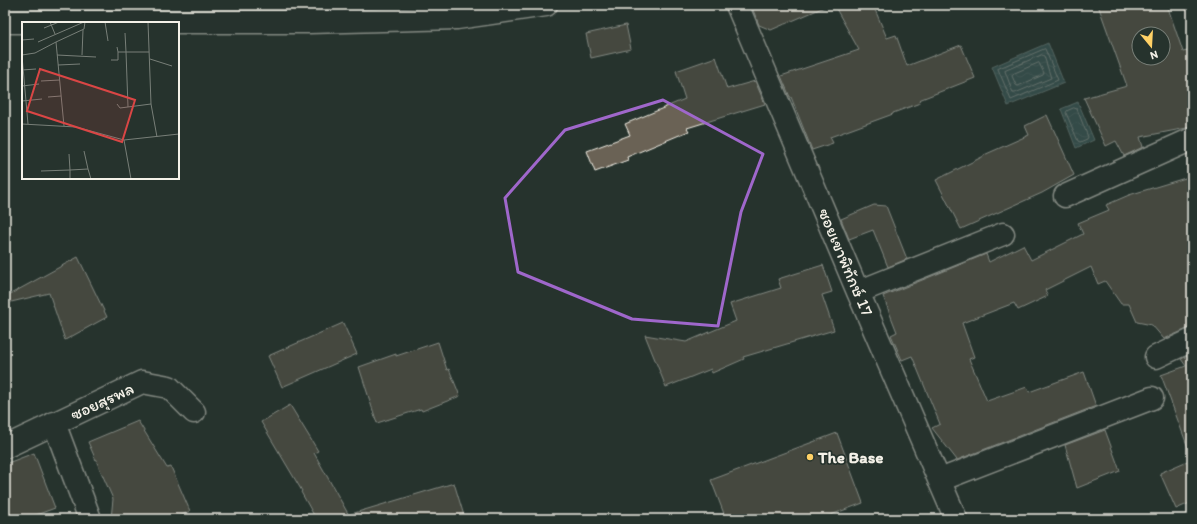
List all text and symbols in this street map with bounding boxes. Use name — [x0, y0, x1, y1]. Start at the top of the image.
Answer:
inset map — [22, 22, 179, 179]
north arrow — [1131, 26, 1171, 66]
text: N — [1148, 48, 1159, 62]
street label: ซอยเขาพิทักษ์ 17 — [814, 205, 878, 319]
street label: ซอยสุรพล — [67, 378, 137, 425]
place label: The Base — [817, 447, 883, 467]
marker: The Base — [805, 452, 815, 462]

